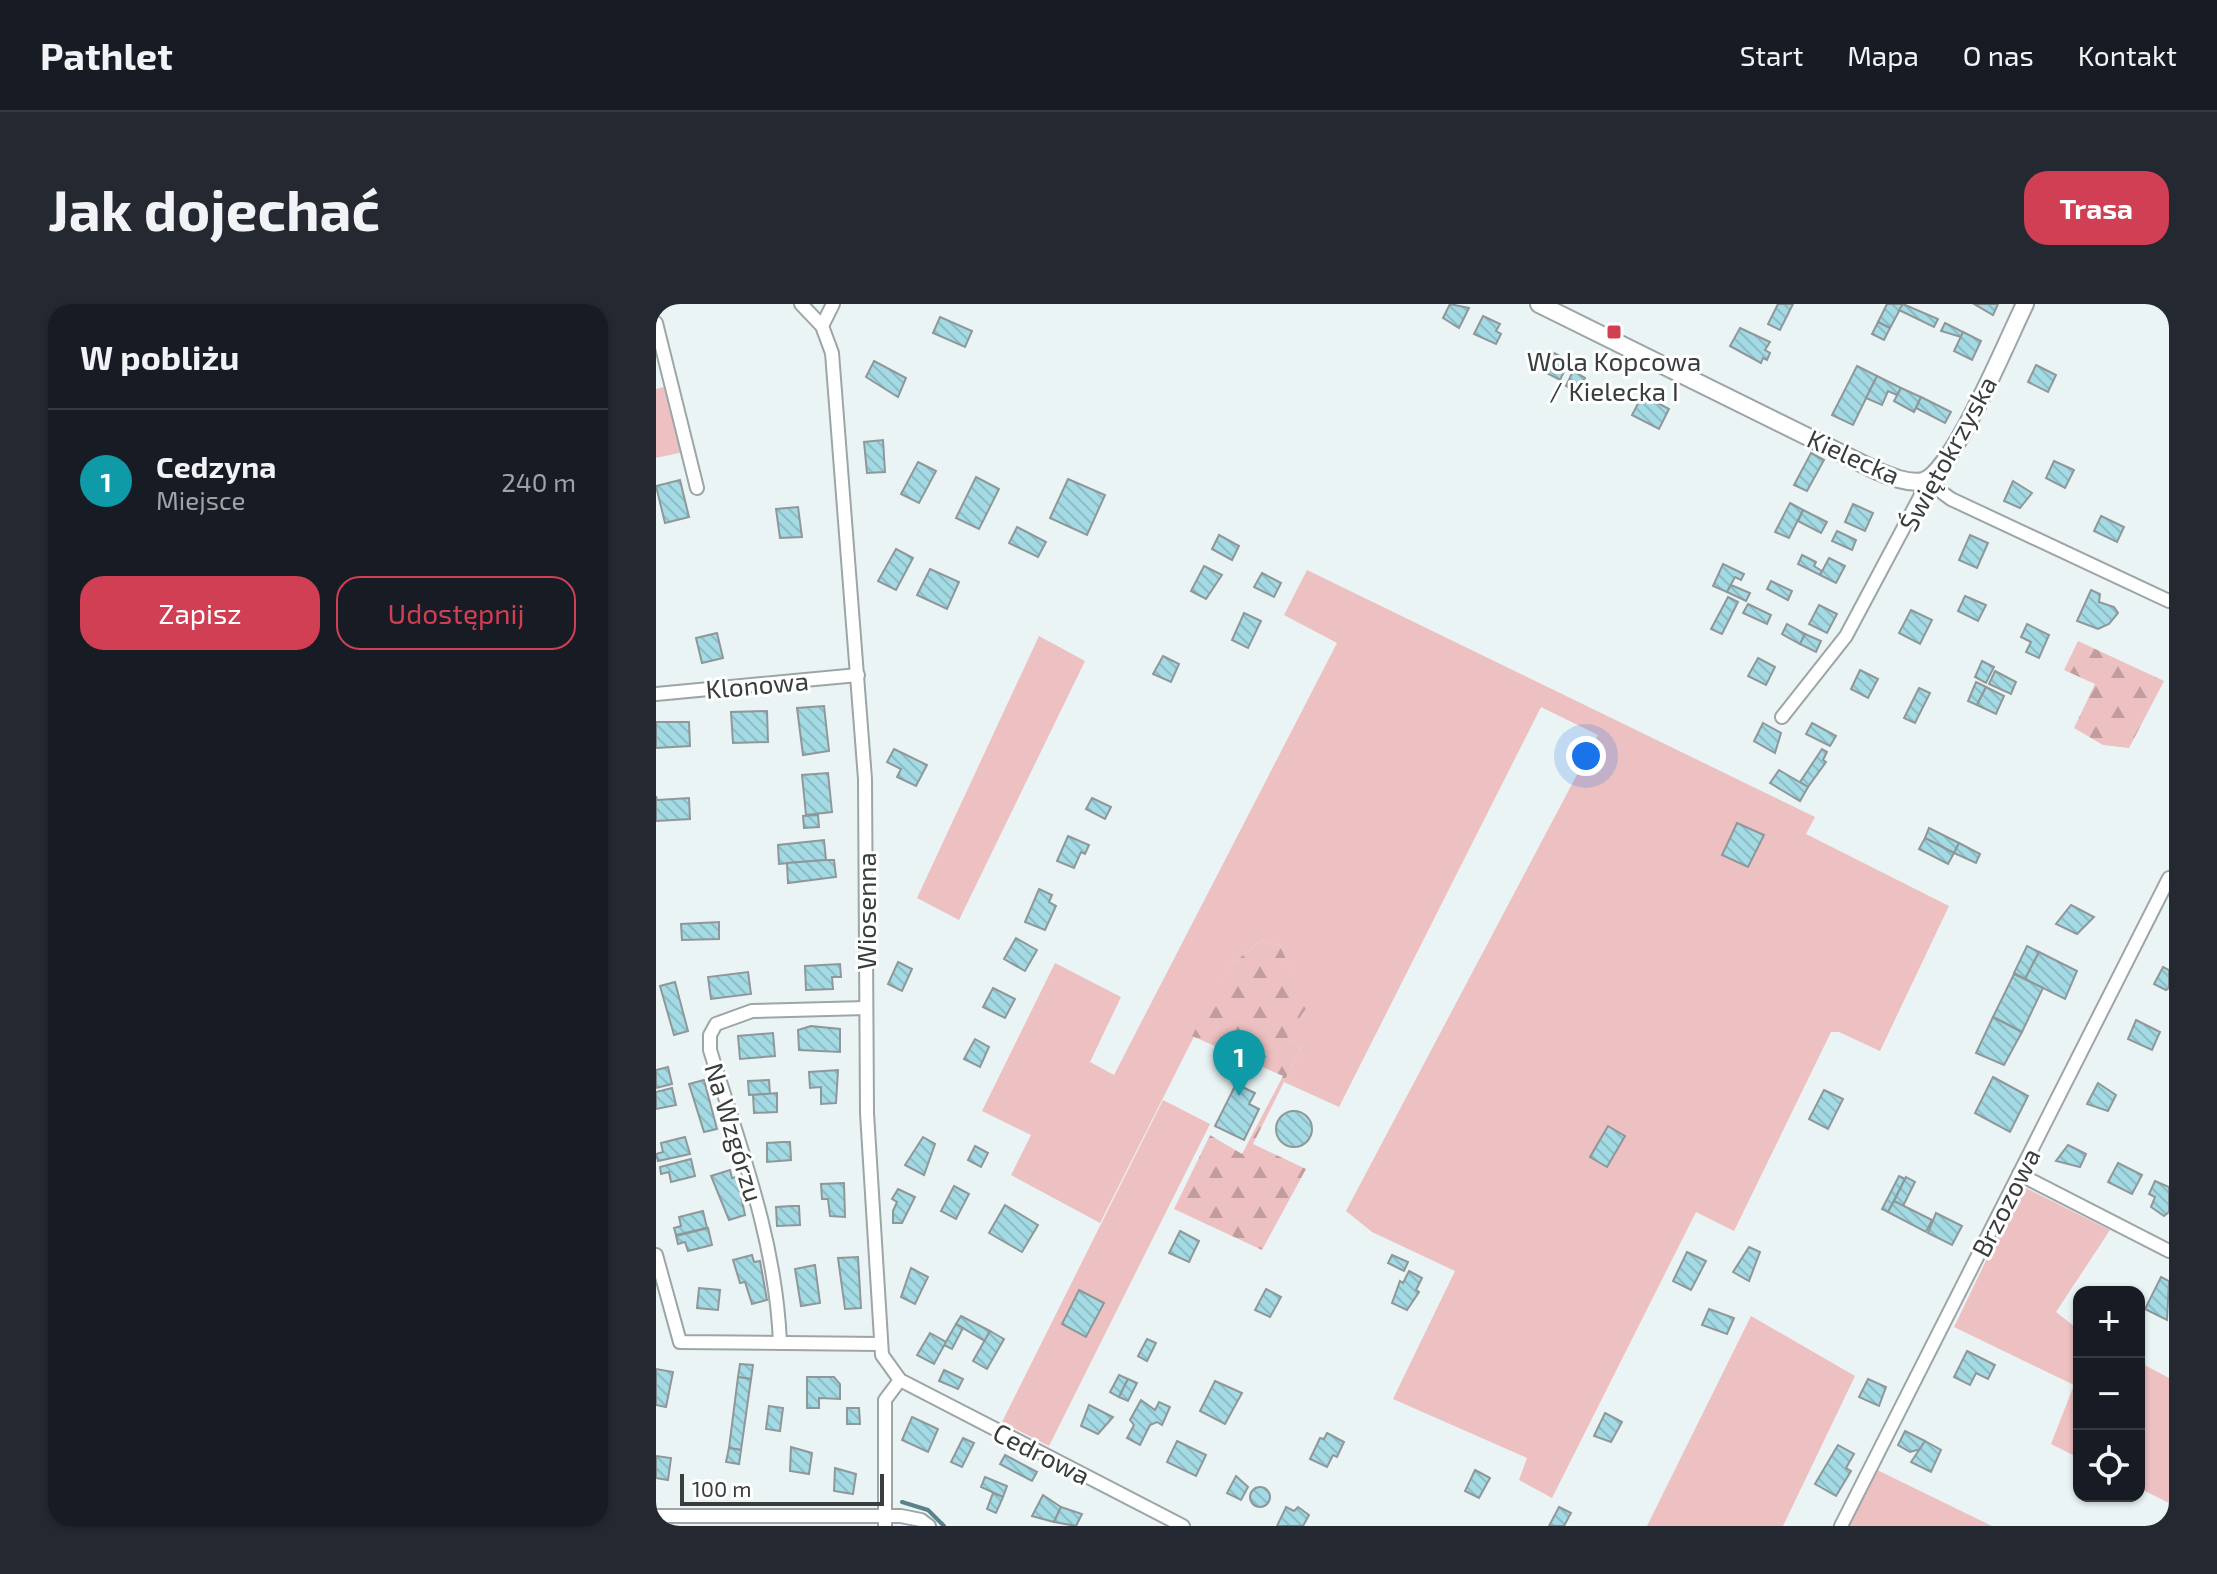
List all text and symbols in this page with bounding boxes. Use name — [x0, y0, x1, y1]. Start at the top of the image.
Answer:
text: Pathlet — [40, 32, 173, 78]
text: Start — [1740, 38, 1803, 72]
text: Mapa — [1847, 38, 1919, 72]
text: O nas — [1963, 38, 2034, 72]
text: Kontakt — [2078, 38, 2177, 72]
button: Trasa — [2024, 171, 2169, 245]
text: Jak dojechać — [48, 175, 380, 242]
marker: Wola Kopcowa / Kielecka I — [1605, 323, 1623, 341]
text: W pobliżu — [80, 336, 240, 377]
place label: Wola Kopcowa / Kielecka I — [1527, 345, 1701, 406]
street label: Świętokrzyska — [1892, 370, 2002, 536]
street label: Kielecka — [1803, 422, 1905, 490]
text: Cedzyna — [156, 448, 276, 484]
text: 1 — [100, 466, 112, 497]
text: 240 m — [501, 466, 576, 497]
text: Miejsce — [156, 484, 245, 515]
button: Zapisz — [80, 576, 320, 650]
button: Udostępnij — [336, 576, 576, 650]
street label: Klonowa — [704, 664, 810, 704]
your location — [1566, 736, 1606, 776]
street label: Wiosenna — [850, 852, 881, 970]
pin: 1 — [1213, 1030, 1265, 1096]
street label: Na Wzgórzu — [699, 1059, 771, 1205]
street label: Brzozowa — [1964, 1142, 2046, 1262]
map controls — [2073, 1286, 2145, 1502]
button: + — [2073, 1286, 2145, 1358]
button: − — [2073, 1358, 2145, 1430]
street label: Cedrowa — [989, 1416, 1095, 1490]
button: locate — [2073, 1430, 2145, 1502]
scale bar — [680, 1470, 884, 1506]
text: 100 m — [692, 1475, 751, 1501]

